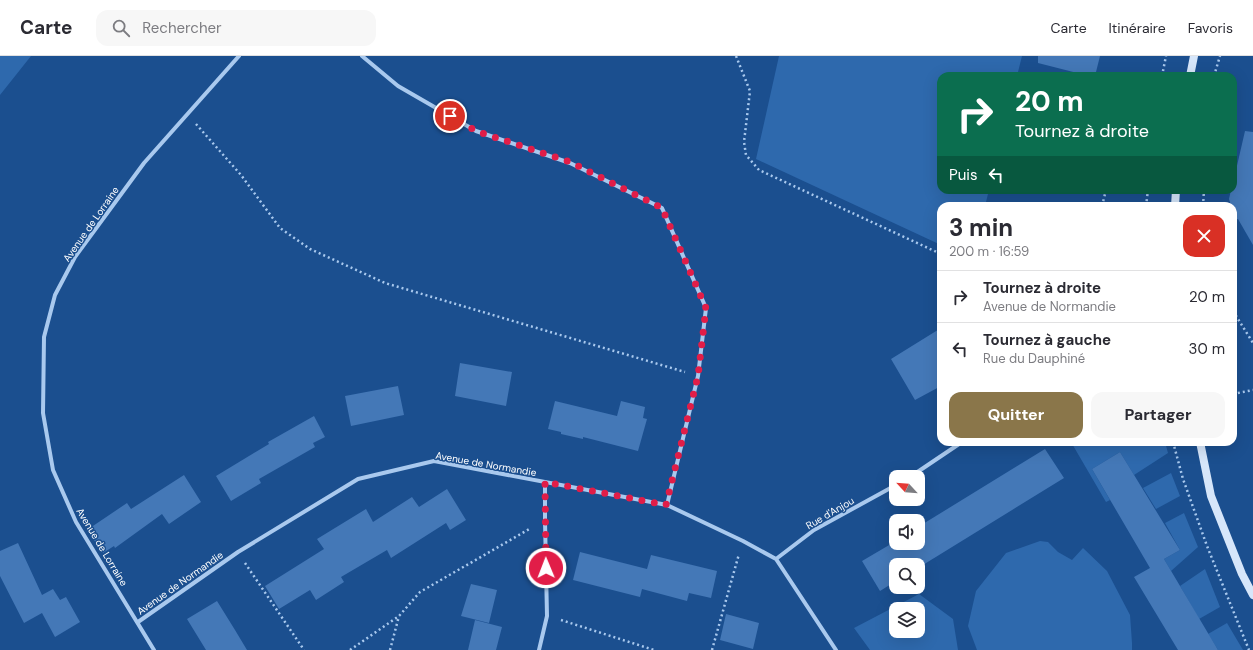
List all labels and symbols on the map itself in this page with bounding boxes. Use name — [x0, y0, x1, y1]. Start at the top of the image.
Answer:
pin — [433, 99, 467, 133]
street label: Avenue de Lorraine — [60, 184, 122, 264]
street label: Avenue de Normandie — [435, 449, 538, 479]
north arrow — [889, 470, 925, 506]
street label: Rue d'Anjou — [803, 494, 857, 532]
street label: Avenue de Lorraine — [74, 506, 131, 589]
position arrow — [525, 547, 567, 589]
street label: Avenue de Normandie — [134, 548, 226, 618]

